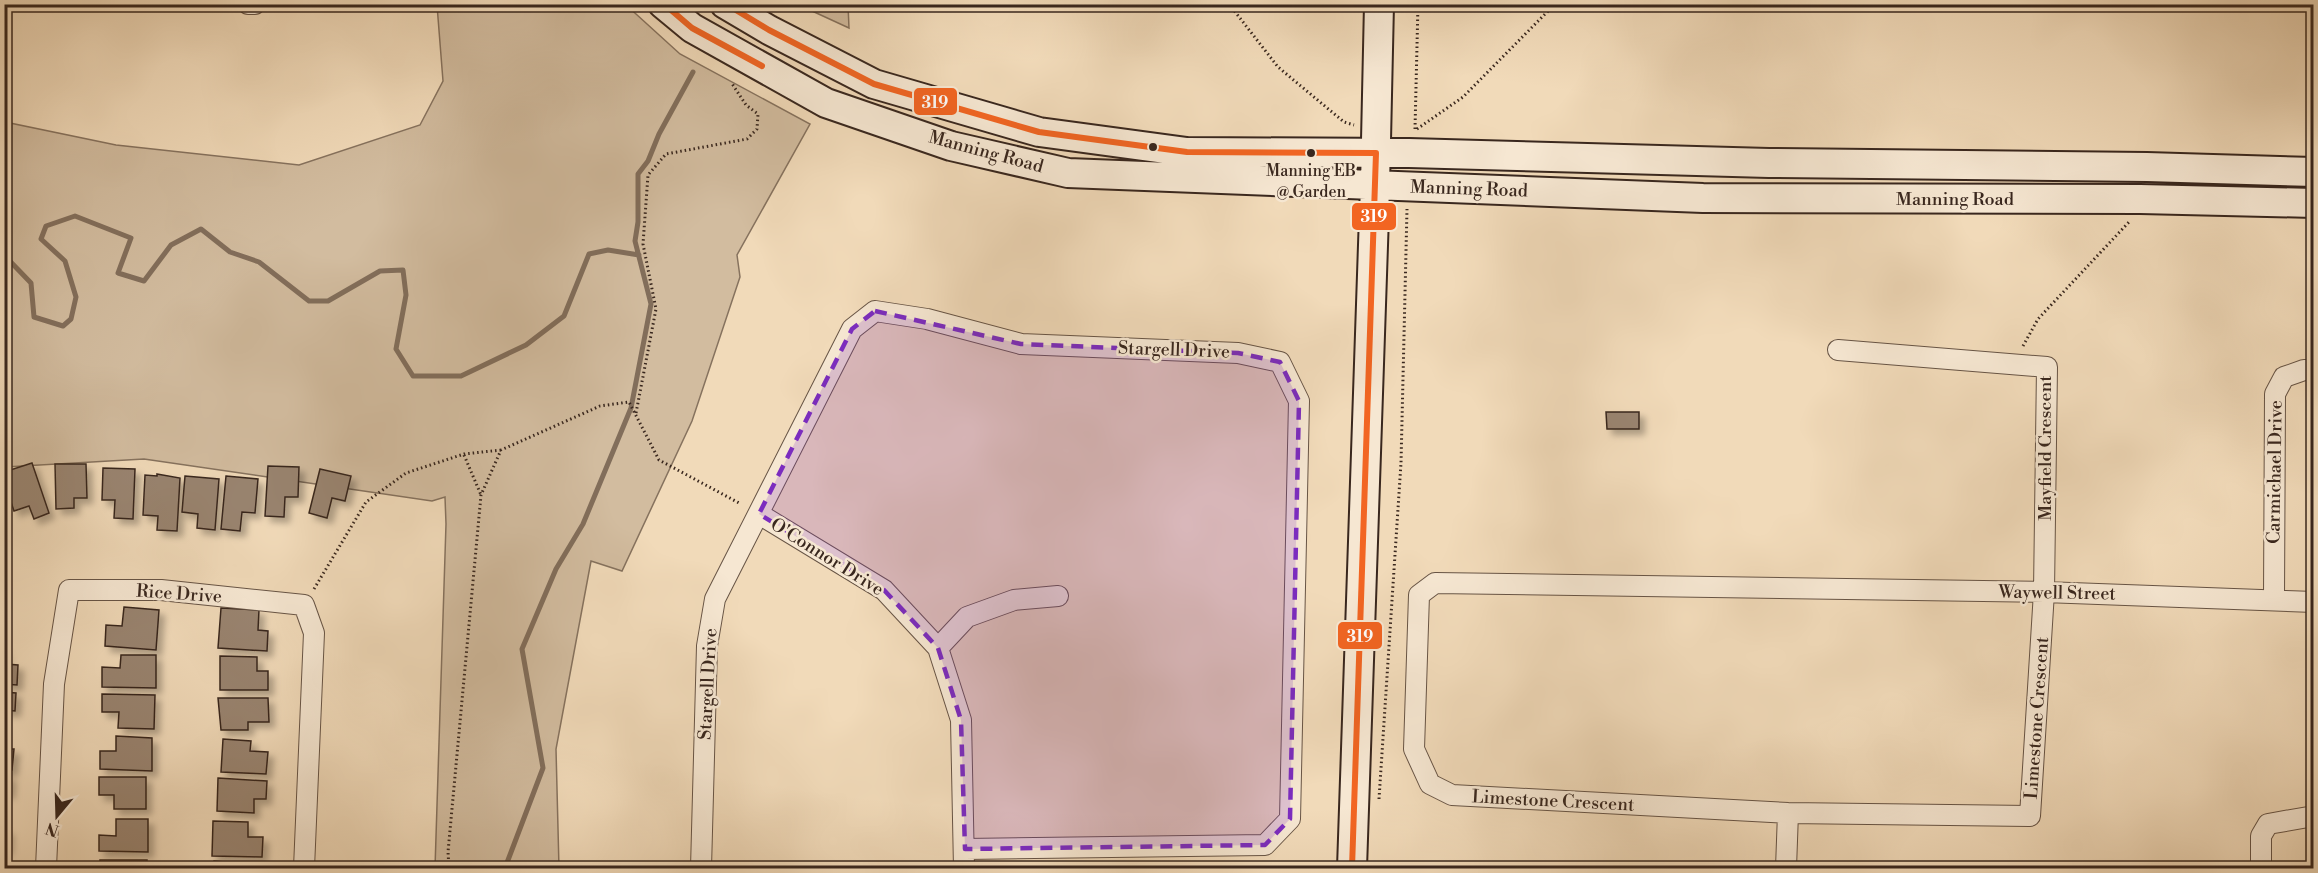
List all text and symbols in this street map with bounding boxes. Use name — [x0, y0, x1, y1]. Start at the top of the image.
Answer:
line badge: 319 — [913, 87, 958, 116]
text: 319 — [922, 93, 948, 113]
street label: Manning Road — [926, 126, 1047, 179]
unlabelled marker — [1147, 141, 1159, 153]
marker: Manning EB @ Garden — [1305, 147, 1317, 159]
place label: Manning EB @ Garden — [1266, 161, 1356, 202]
street label: Manning Road — [1410, 175, 1529, 203]
street label: Manning Road — [1896, 188, 2015, 211]
line badge: 319 — [1351, 202, 1397, 231]
text: 319 — [1361, 207, 1387, 227]
street label: Stargell Drive — [1118, 337, 1230, 363]
street label: Mayfield Crescent — [2034, 375, 2057, 521]
street label: Carmichael Drive — [2262, 400, 2288, 544]
street label: O'Connor Drive — [766, 513, 888, 601]
street label: Rice Drive — [135, 580, 223, 608]
street label: Waywell Street — [1997, 580, 2117, 606]
line badge: 319 — [1337, 621, 1383, 650]
street label: Stargell Drive — [694, 627, 722, 741]
text: 319 — [1347, 627, 1373, 647]
street label: Limestone Crescent — [2020, 635, 2054, 800]
street label: Limestone Crescent — [1471, 785, 1636, 817]
north arrow — [27, 786, 87, 846]
text: N — [43, 818, 62, 841]

